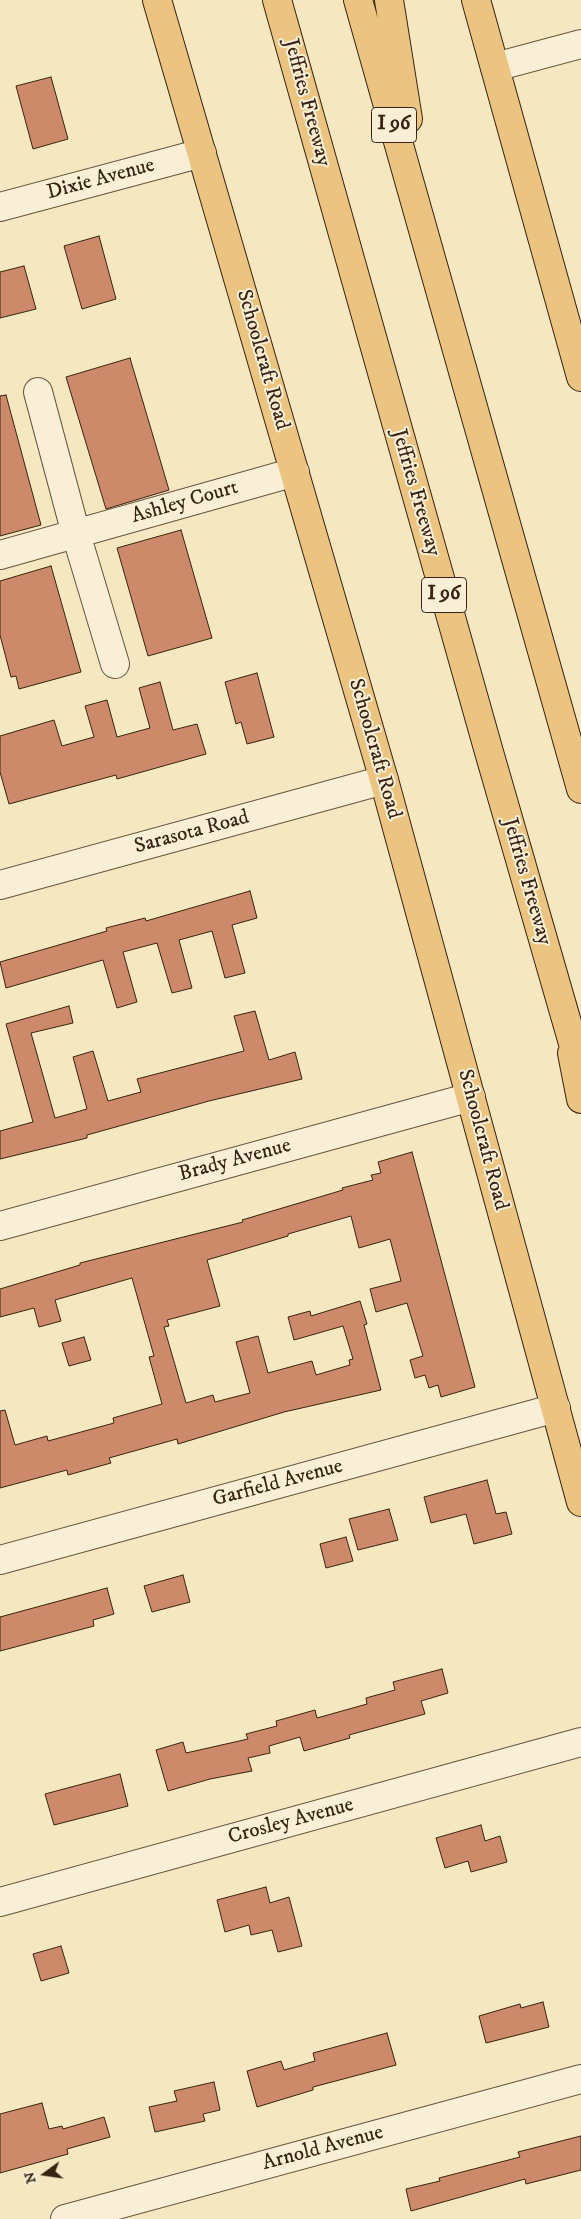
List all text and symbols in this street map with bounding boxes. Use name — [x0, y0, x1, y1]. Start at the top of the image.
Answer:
street label: Jeffries Freeway — [277, 36, 335, 170]
road number: I 96 — [372, 108, 416, 142]
street label: Dixie Avenue — [44, 154, 158, 206]
street label: Schoolcraft Road — [230, 287, 294, 433]
street label: Jeffries Freeway — [385, 427, 445, 559]
street label: Ashley Court — [129, 476, 241, 530]
road number: I 96 — [422, 578, 466, 612]
street label: Schoolcraft Road — [342, 676, 406, 822]
street label: Sarasota Road — [132, 806, 252, 860]
street label: Jeffries Freeway — [496, 816, 556, 948]
street label: Schoolcraft Road — [451, 1067, 513, 1213]
street label: Brady Avenue — [176, 1134, 294, 1188]
street label: Garfield Avenue — [210, 1455, 346, 1513]
street label: Crosley Avenue — [226, 1793, 356, 1851]
street label: Arnold Avenue — [260, 2121, 386, 2177]
north arrow — [20, 2149, 70, 2199]
text: N — [20, 2170, 41, 2185]

